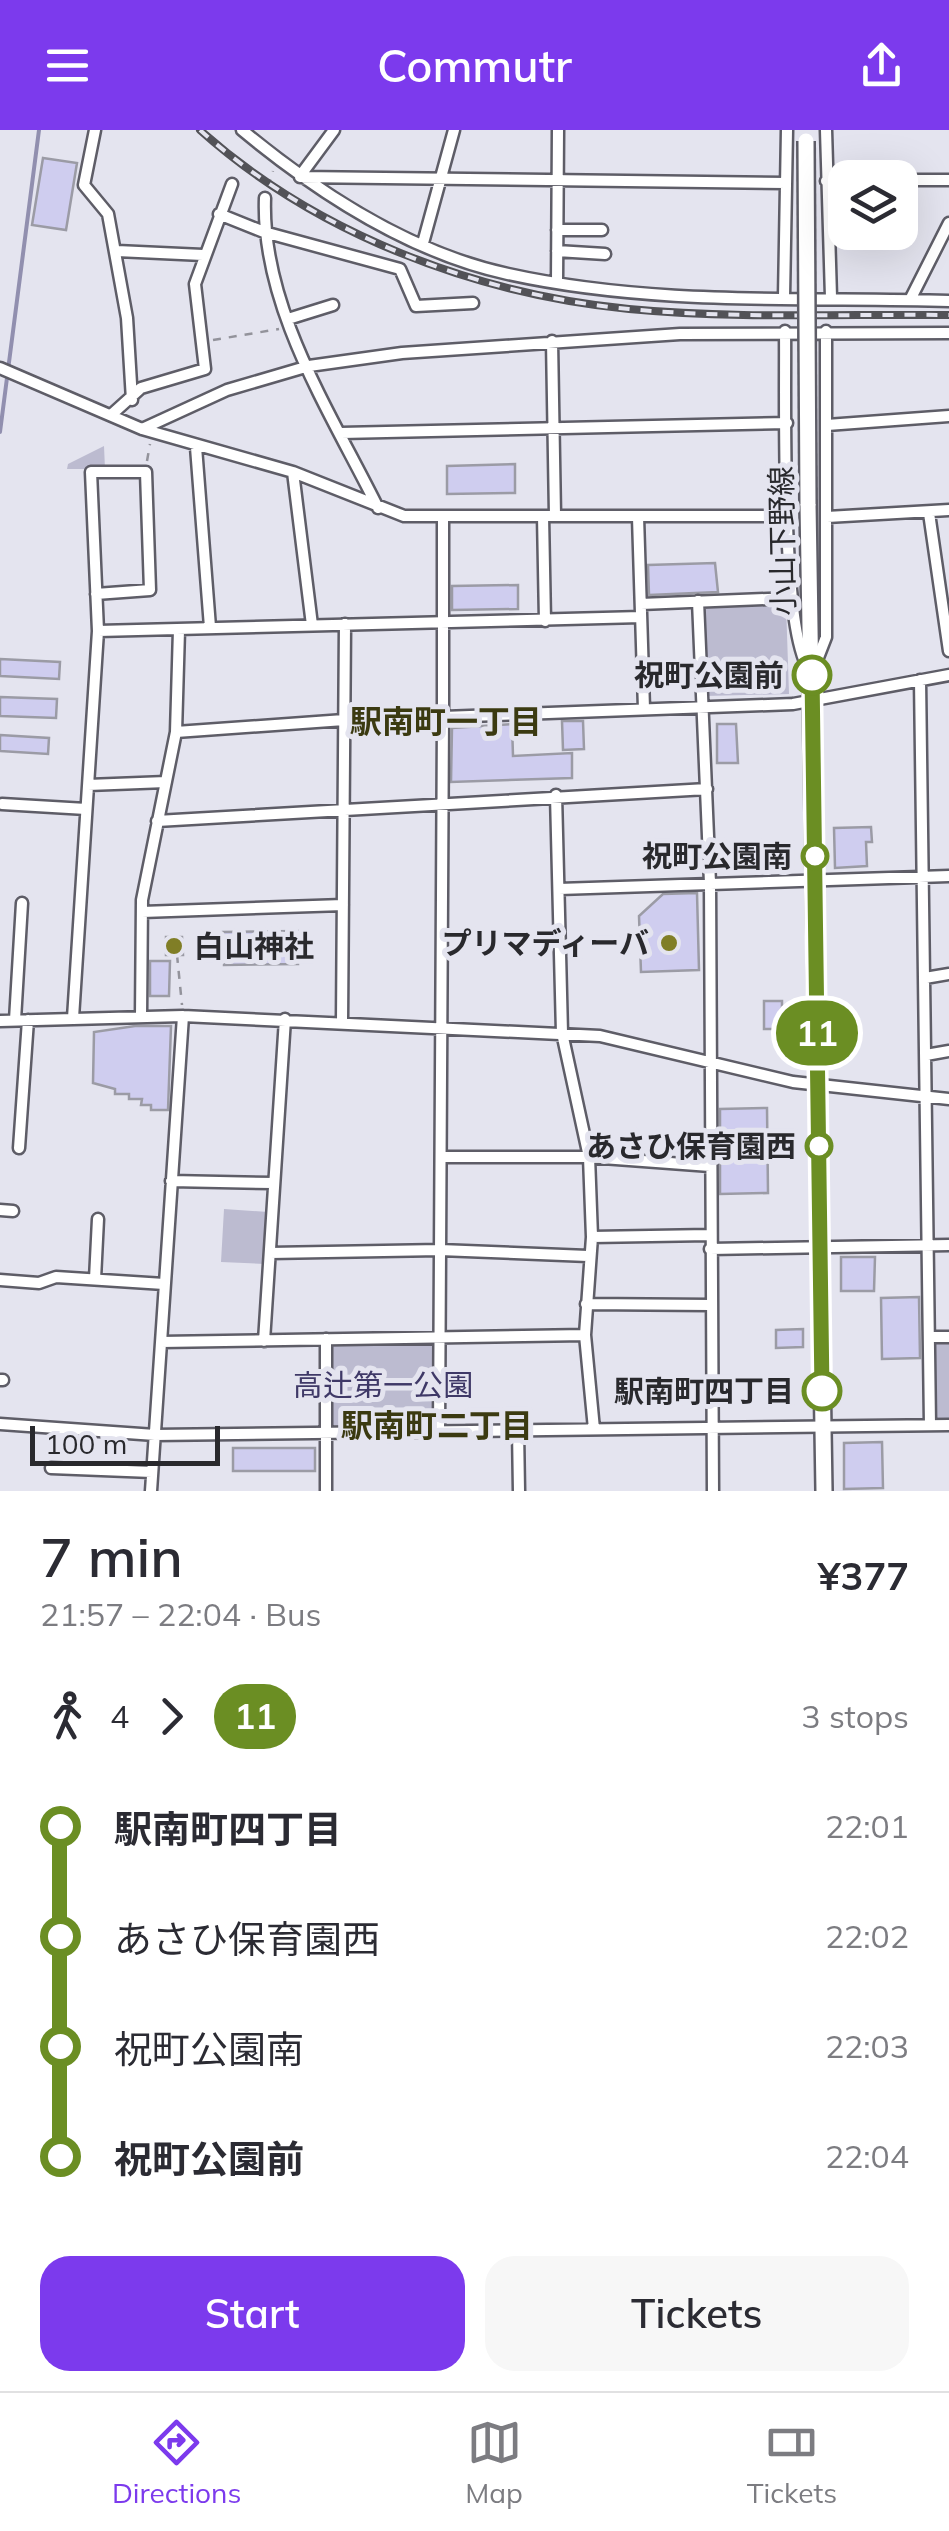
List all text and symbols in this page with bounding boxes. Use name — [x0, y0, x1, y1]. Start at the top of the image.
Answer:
text: Commutr — [377, 37, 572, 93]
icon: menu — [40, 38, 95, 93]
icon: share — [854, 38, 909, 93]
map controls — [828, 160, 918, 250]
button: layers — [828, 160, 918, 250]
street label: 小山下野線 — [762, 466, 802, 616]
place label: 祝町公園前 — [634, 656, 784, 694]
marker: 祝町公園前 — [793, 656, 831, 694]
district label: 駅南町一丁目 — [350, 701, 542, 741]
place label: 祝町公園南 — [642, 837, 792, 875]
marker: 祝町公園南 — [802, 843, 828, 869]
place label: プリマディーバ — [441, 924, 649, 962]
place label: 白山神社 — [194, 927, 314, 965]
marker: プリマディーバ — [658, 932, 680, 954]
marker: 白山神社 — [163, 935, 185, 957]
line badge: 11 — [772, 1000, 862, 1066]
text: 11 — [796, 1011, 838, 1055]
place label: あさひ保育園西 — [586, 1127, 796, 1165]
marker: あさひ保育園西 — [806, 1133, 832, 1159]
park label: 高辻第一公園 — [293, 1366, 473, 1404]
place label: 駅南町四丁目 — [614, 1372, 794, 1410]
marker: 駅南町四丁目 — [803, 1372, 841, 1410]
district label: 駅南町二丁目 — [341, 1405, 533, 1445]
scale bar — [30, 1421, 220, 1466]
text: 100 m — [45, 1426, 127, 1461]
text: 7 min — [40, 1522, 183, 1591]
text: ¥377 — [818, 1552, 909, 1600]
text: 21:57 – 22:04 · Bus — [40, 1594, 321, 1634]
icon: walk — [40, 1689, 95, 1744]
icon: forward — [144, 1689, 199, 1744]
text: 11 — [234, 1694, 276, 1738]
text: 4 — [110, 1696, 129, 1736]
text: 3 stops — [801, 1696, 909, 1736]
text: 駅南町四丁目 — [114, 1805, 342, 1853]
text: 22:01 — [825, 1806, 909, 1846]
text: あさひ保育園西 — [114, 1915, 380, 1963]
text: 22:02 — [825, 1916, 909, 1956]
text: 祝町公園南 — [114, 2025, 304, 2073]
text: 22:03 — [825, 2026, 909, 2066]
text: 祝町公園前 — [114, 2135, 304, 2183]
text: 22:04 — [825, 2136, 909, 2176]
button: Start — [40, 2256, 465, 2371]
button: Tickets — [485, 2256, 909, 2371]
tab: Directions — [112, 2415, 241, 2510]
tab: Map — [465, 2415, 523, 2510]
tab: Tickets — [747, 2415, 837, 2510]

